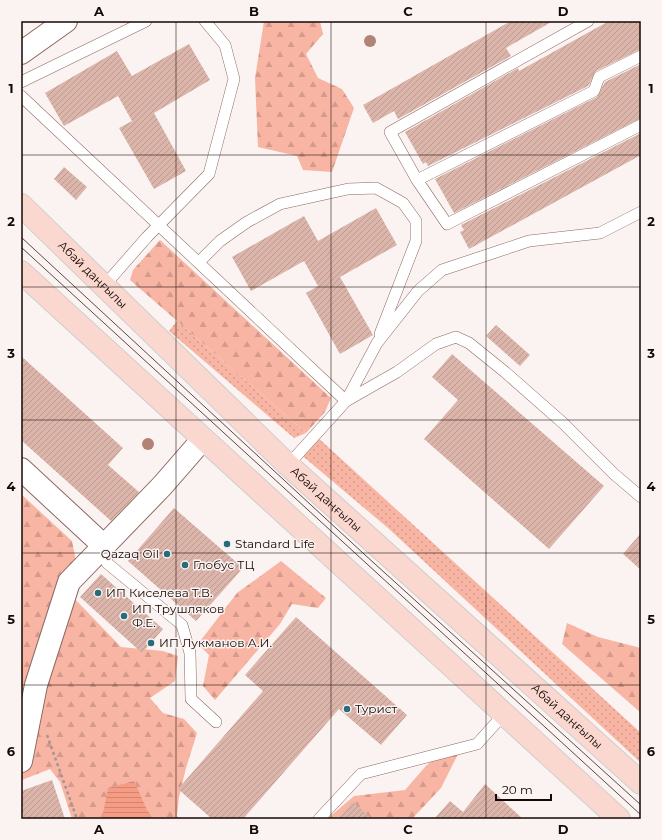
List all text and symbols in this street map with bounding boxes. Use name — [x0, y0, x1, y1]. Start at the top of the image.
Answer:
text: A — [93, 3, 105, 19]
text: B — [249, 3, 259, 19]
text: C — [403, 3, 413, 19]
text: D — [558, 3, 569, 19]
text: 1 — [8, 80, 14, 96]
text: 1 — [648, 80, 654, 96]
text: 2 — [7, 213, 15, 229]
text: 2 — [647, 213, 655, 229]
street label: Абай даңғылы — [55, 237, 131, 311]
text: 3 — [6, 345, 15, 361]
text: 3 — [646, 345, 655, 361]
street label: Абай даңғылы — [288, 463, 365, 535]
text: 4 — [7, 478, 16, 494]
text: 4 — [647, 478, 656, 494]
place label: Standard Life — [235, 536, 315, 551]
marker: Standard Life — [222, 539, 232, 549]
place label: Qazaq Oil — [101, 546, 159, 561]
marker: Qazaq Oil — [162, 549, 172, 559]
place label: Глобус ТЦ — [193, 557, 254, 572]
marker: Глобус ТЦ — [180, 560, 190, 570]
place label: ИП Киселева Т.В. — [106, 585, 213, 600]
marker: ИП Киселева Т.В. — [93, 588, 103, 598]
place label: ИП Трушляков Ф.Е. — [132, 601, 224, 630]
text: 5 — [7, 611, 15, 627]
marker: ИП Трушляков Ф.Е. — [119, 611, 129, 621]
text: 5 — [647, 611, 655, 627]
place label: ИП Лукманов А.И. — [159, 635, 272, 650]
marker: ИП Лукманов А.И. — [146, 638, 156, 648]
street label: Абай даңғылы — [528, 680, 606, 752]
place label: Турист — [355, 701, 397, 716]
marker: Турист — [342, 704, 352, 714]
text: 6 — [7, 743, 16, 759]
text: 6 — [647, 743, 656, 759]
scale bar — [496, 776, 551, 802]
text: 20 m — [502, 782, 533, 797]
text: A — [93, 821, 105, 837]
text: B — [249, 821, 259, 837]
text: C — [403, 821, 413, 837]
text: D — [558, 821, 569, 837]

